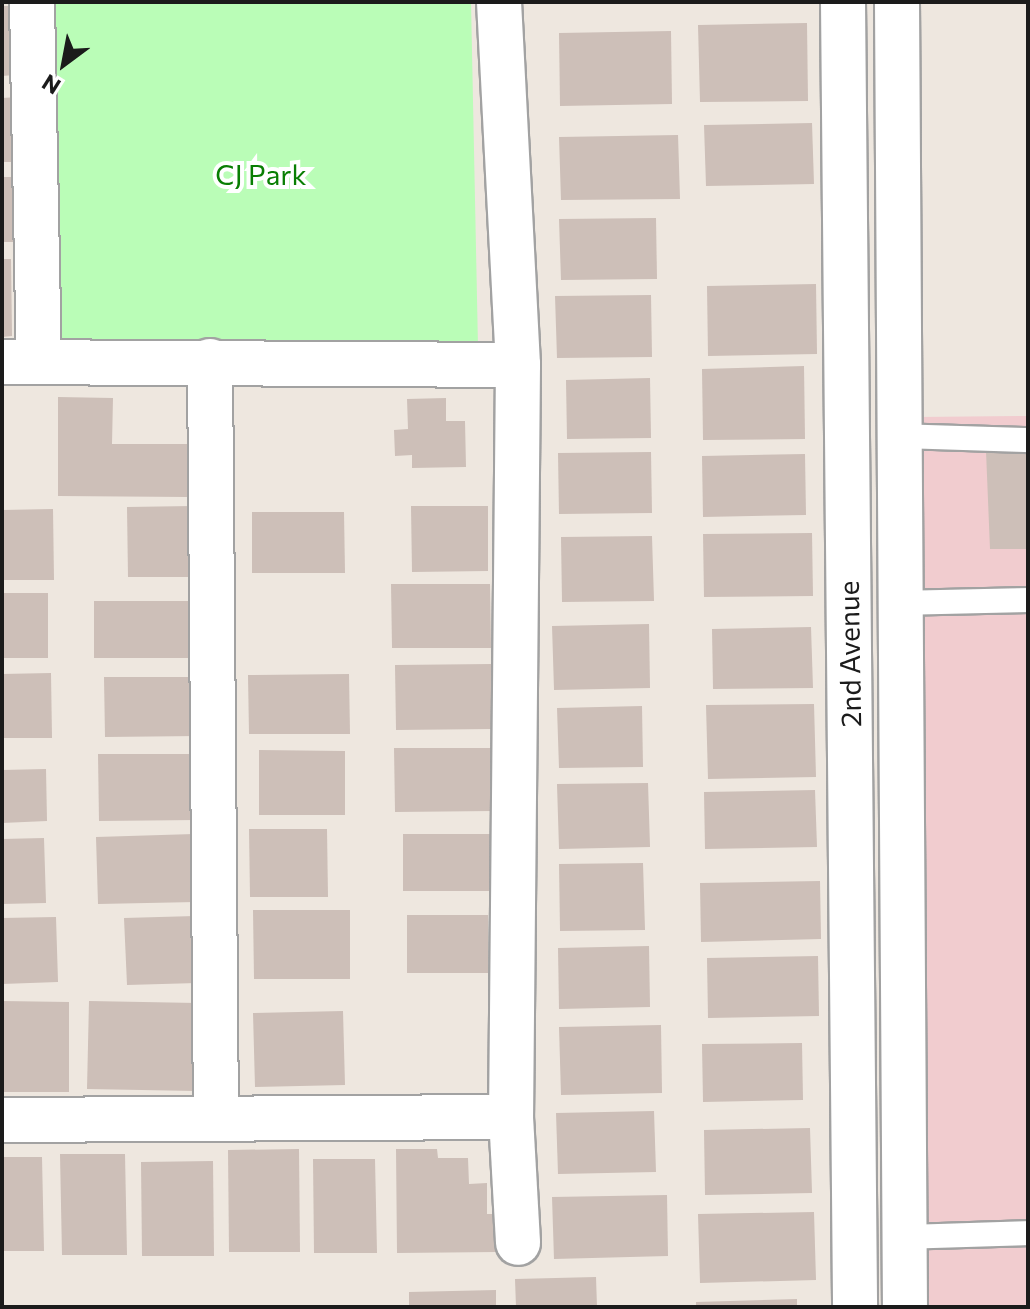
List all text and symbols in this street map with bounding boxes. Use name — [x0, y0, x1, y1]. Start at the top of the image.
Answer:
north arrow — [24, 24, 104, 104]
text: N — [37, 69, 65, 101]
park label: CJ Park — [215, 157, 307, 191]
street label: 2nd Avenue — [831, 580, 867, 728]

